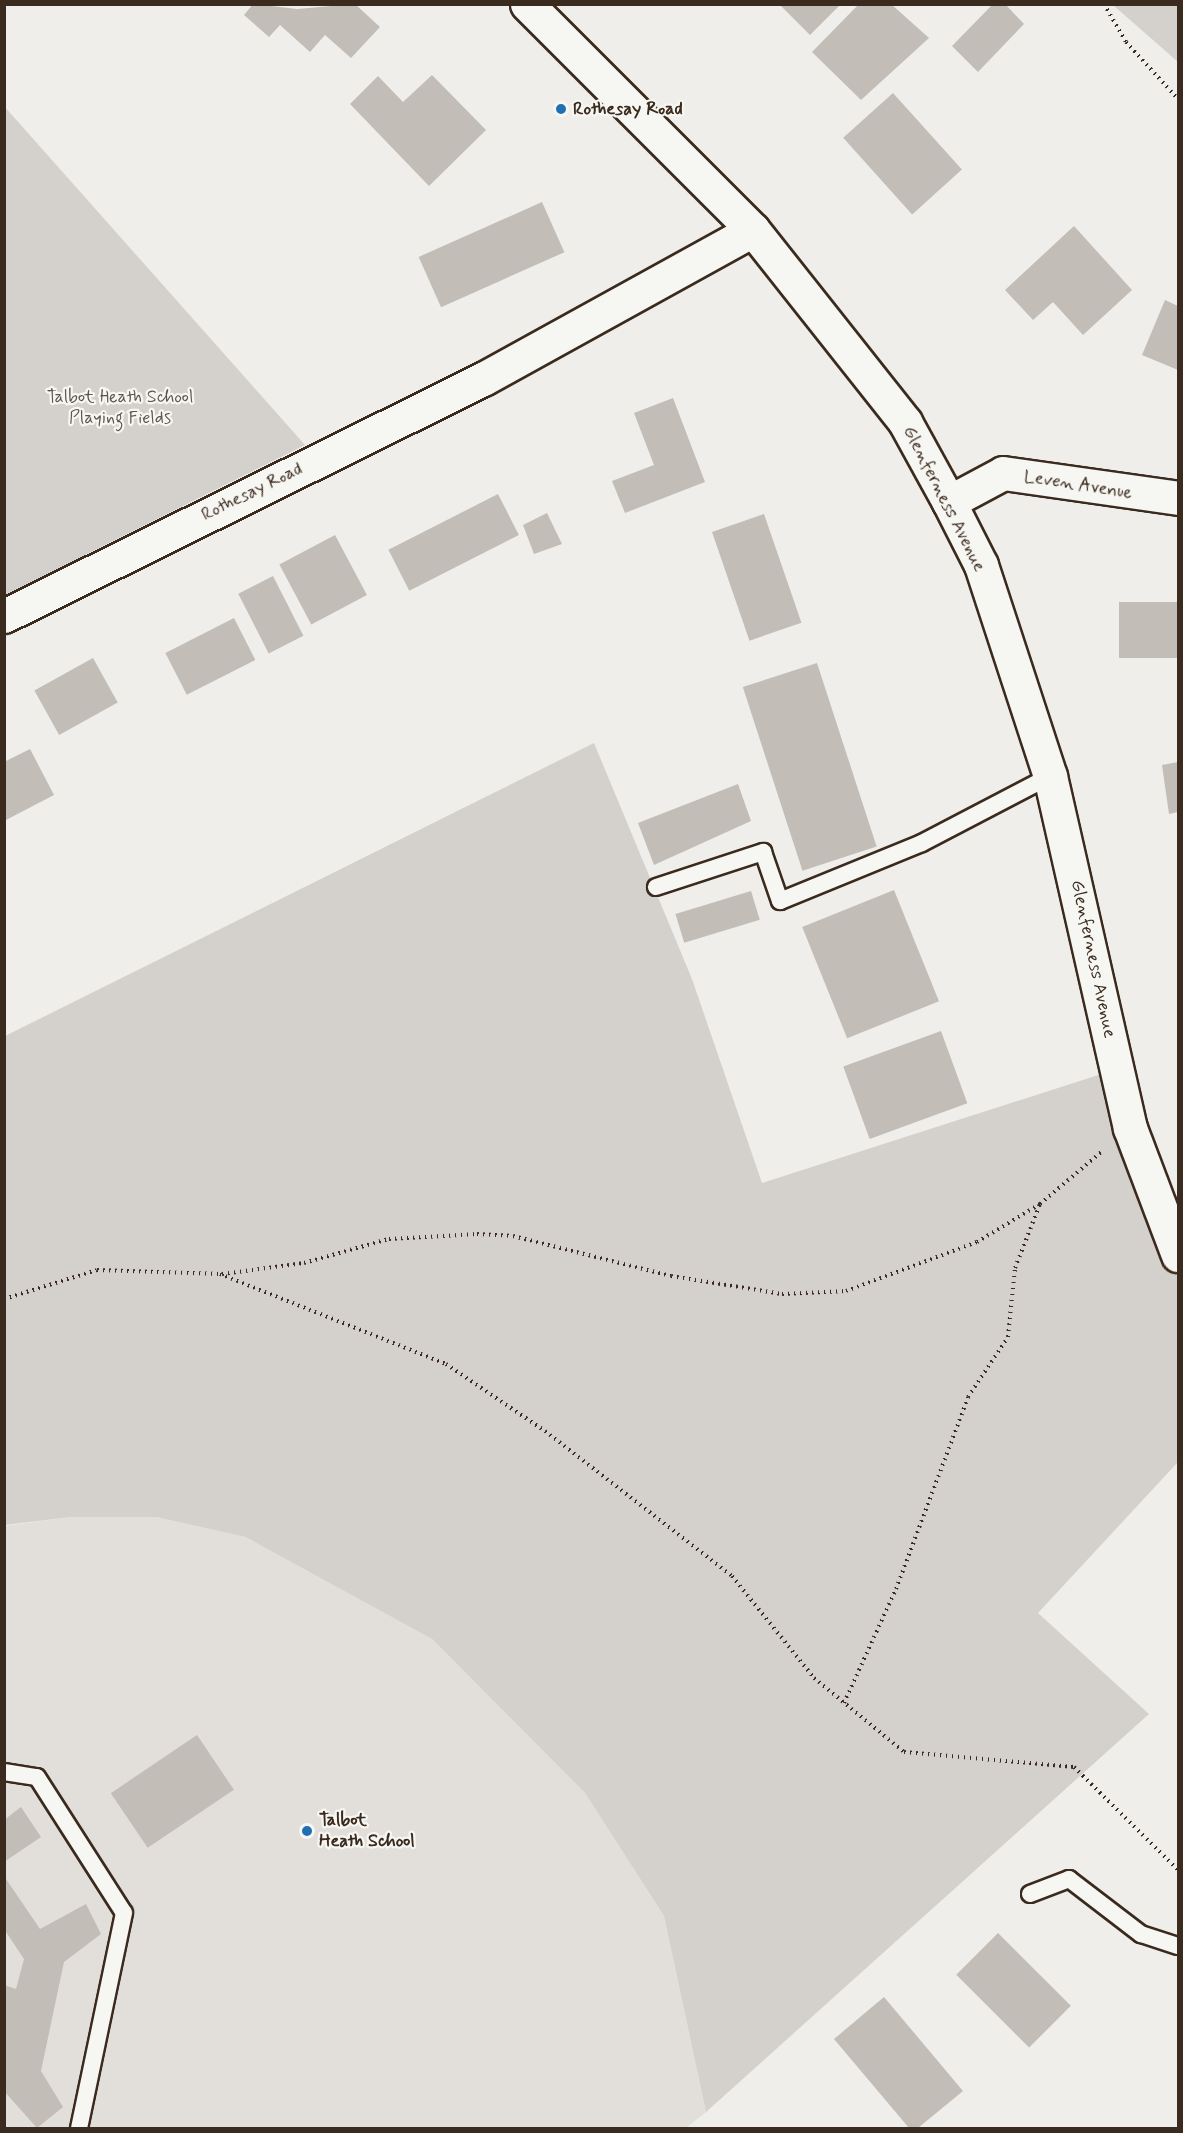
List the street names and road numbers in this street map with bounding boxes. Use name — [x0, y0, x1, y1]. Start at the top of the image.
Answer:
street label: Glenferness Avenue — [898, 422, 990, 576]
street label: Rothesay Road — [198, 458, 306, 526]
street label: Leven Avenue — [1021, 466, 1135, 504]
street label: Glenferness Avenue — [1066, 878, 1120, 1040]

